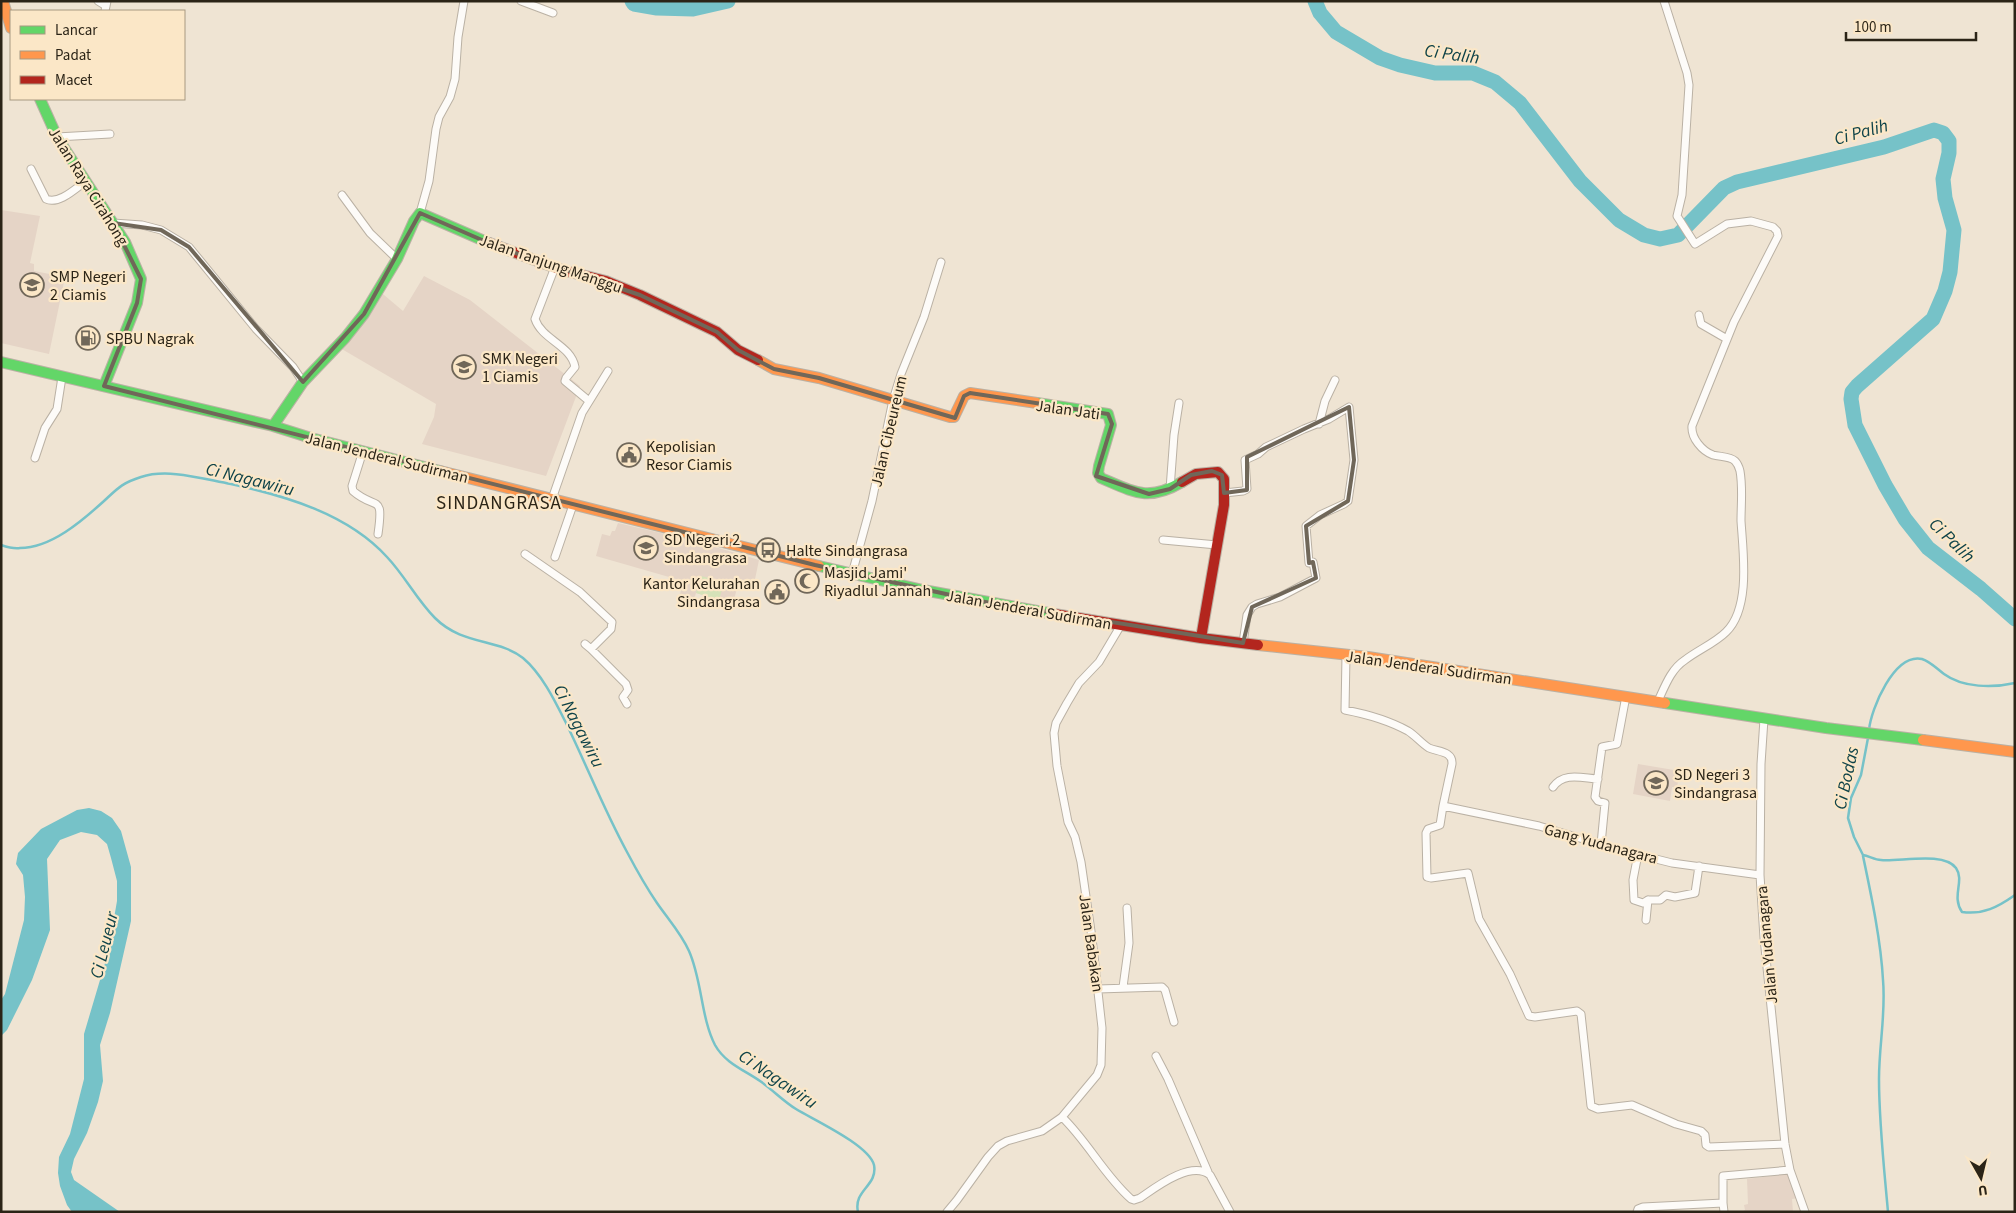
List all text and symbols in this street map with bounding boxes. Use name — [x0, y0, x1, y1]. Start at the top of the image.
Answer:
legend — [10, 10, 185, 100]
scale bar — [1846, 10, 1976, 42]
text: 100 m — [1854, 17, 1892, 38]
text: Lancar — [55, 20, 98, 41]
water label: Ci Palih — [1423, 38, 1481, 71]
text: Padat — [55, 45, 91, 66]
text: Macet — [55, 70, 92, 91]
water label: Ci Palih — [1831, 113, 1891, 152]
street label: Jalan Raya Cirahong — [43, 123, 133, 250]
street label: Jalan Tanjung Manggu — [476, 229, 625, 299]
place label: SMP Negeri 2 Ciamis — [50, 266, 126, 306]
school or university icon: SMP Negeri 2 Ciamis — [19, 272, 45, 298]
fuel station icon: SPBU Nagrak — [75, 325, 101, 351]
place label: SPBU Nagrak — [106, 328, 194, 350]
place label: SMK Negeri 1 Ciamis — [482, 348, 558, 388]
school or university icon: SMK Negeri 1 Ciamis — [451, 354, 477, 380]
street label: Jalan Cibeureum — [865, 373, 912, 489]
street label: Jalan Jati — [1034, 395, 1101, 425]
street label: Jalan Jenderal Sudirman — [303, 427, 471, 489]
place label: Kepolisian Resor Ciamis — [646, 436, 732, 476]
public building icon: Kepolisian Resor Ciamis — [616, 442, 642, 468]
water label: Ci Nagawiru — [203, 456, 297, 503]
district label: SINDANGRASA — [436, 490, 562, 517]
water label: Ci Palih — [1923, 512, 1980, 569]
place label: SD Negeri 2 Sindangrasa — [664, 529, 747, 569]
school or university icon: SD Negeri 2 Sindangrasa — [633, 535, 659, 561]
bus stop icon: Halte Sindangrasa — [755, 537, 781, 563]
place label: Halte Sindangrasa — [786, 540, 908, 562]
place label: Masjid Jami' Riyadlul Jannah — [824, 562, 931, 602]
mosque icon: Masjid Jami' Riyadlul Jannah — [794, 568, 820, 594]
place label: Kantor Kelurahan Sindangrasa — [643, 573, 760, 613]
public building icon: Kantor Kelurahan Sindangrasa — [764, 579, 790, 605]
street label: Jalan Jenderal Sudirman — [945, 585, 1113, 635]
street label: Jalan Jenderal Sudirman — [1345, 645, 1513, 691]
water label: Ci Nagawiru — [547, 680, 610, 772]
water label: Ci Bodas — [1828, 744, 1865, 812]
place label: SD Negeri 3 Sindangrasa — [1674, 764, 1757, 804]
school or university icon: SD Negeri 3 Sindangrasa — [1643, 770, 1669, 796]
street label: Gang Yudanagara — [1542, 818, 1660, 870]
street label: Jalan Yudanagara — [1751, 885, 1783, 1005]
street label: Jalan Babakan — [1073, 893, 1109, 993]
water label: Ci Leueur — [84, 908, 125, 981]
water label: Ci Nagawiru — [733, 1044, 822, 1115]
north arrow — [1956, 1153, 2006, 1203]
text: U — [1977, 1179, 1989, 1200]

